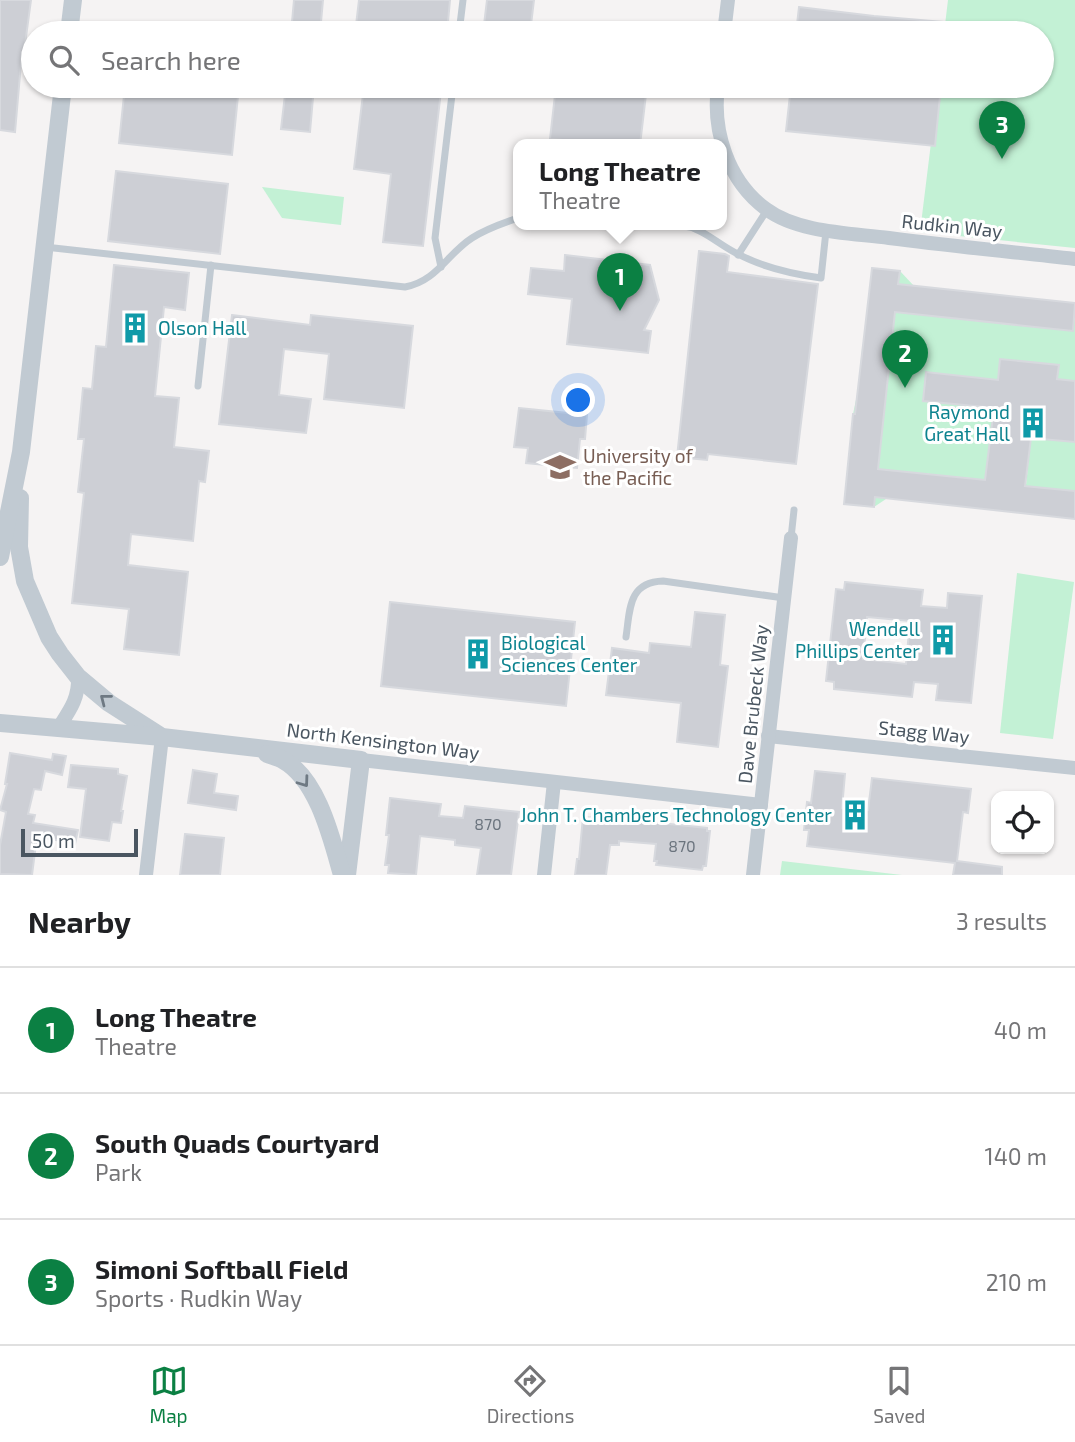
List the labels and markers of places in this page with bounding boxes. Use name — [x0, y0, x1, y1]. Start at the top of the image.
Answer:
pin: 3 — [979, 101, 1025, 159]
pin: 1 — [597, 253, 643, 311]
building icon: Olson Hall — [118, 311, 152, 345]
place label: Olson Hall — [158, 316, 247, 339]
pin: 2 — [882, 330, 928, 388]
place label: Raymond Great Hall — [924, 400, 1010, 445]
building icon: Raymond Great Hall — [1016, 406, 1050, 440]
place label: University of the Pacific — [583, 444, 693, 489]
school or university icon: University of the Pacific — [543, 450, 577, 484]
place label: Wendell Phillips Center — [795, 617, 920, 662]
building icon: Wendell Phillips Center — [926, 623, 960, 657]
place label: Biological Sciences Center — [501, 631, 638, 676]
building icon: Biological Sciences Center — [461, 637, 495, 671]
building icon: John T. Chambers Technology Center — [838, 798, 872, 832]
place label: John T. Chambers Technology Center — [520, 803, 832, 826]

